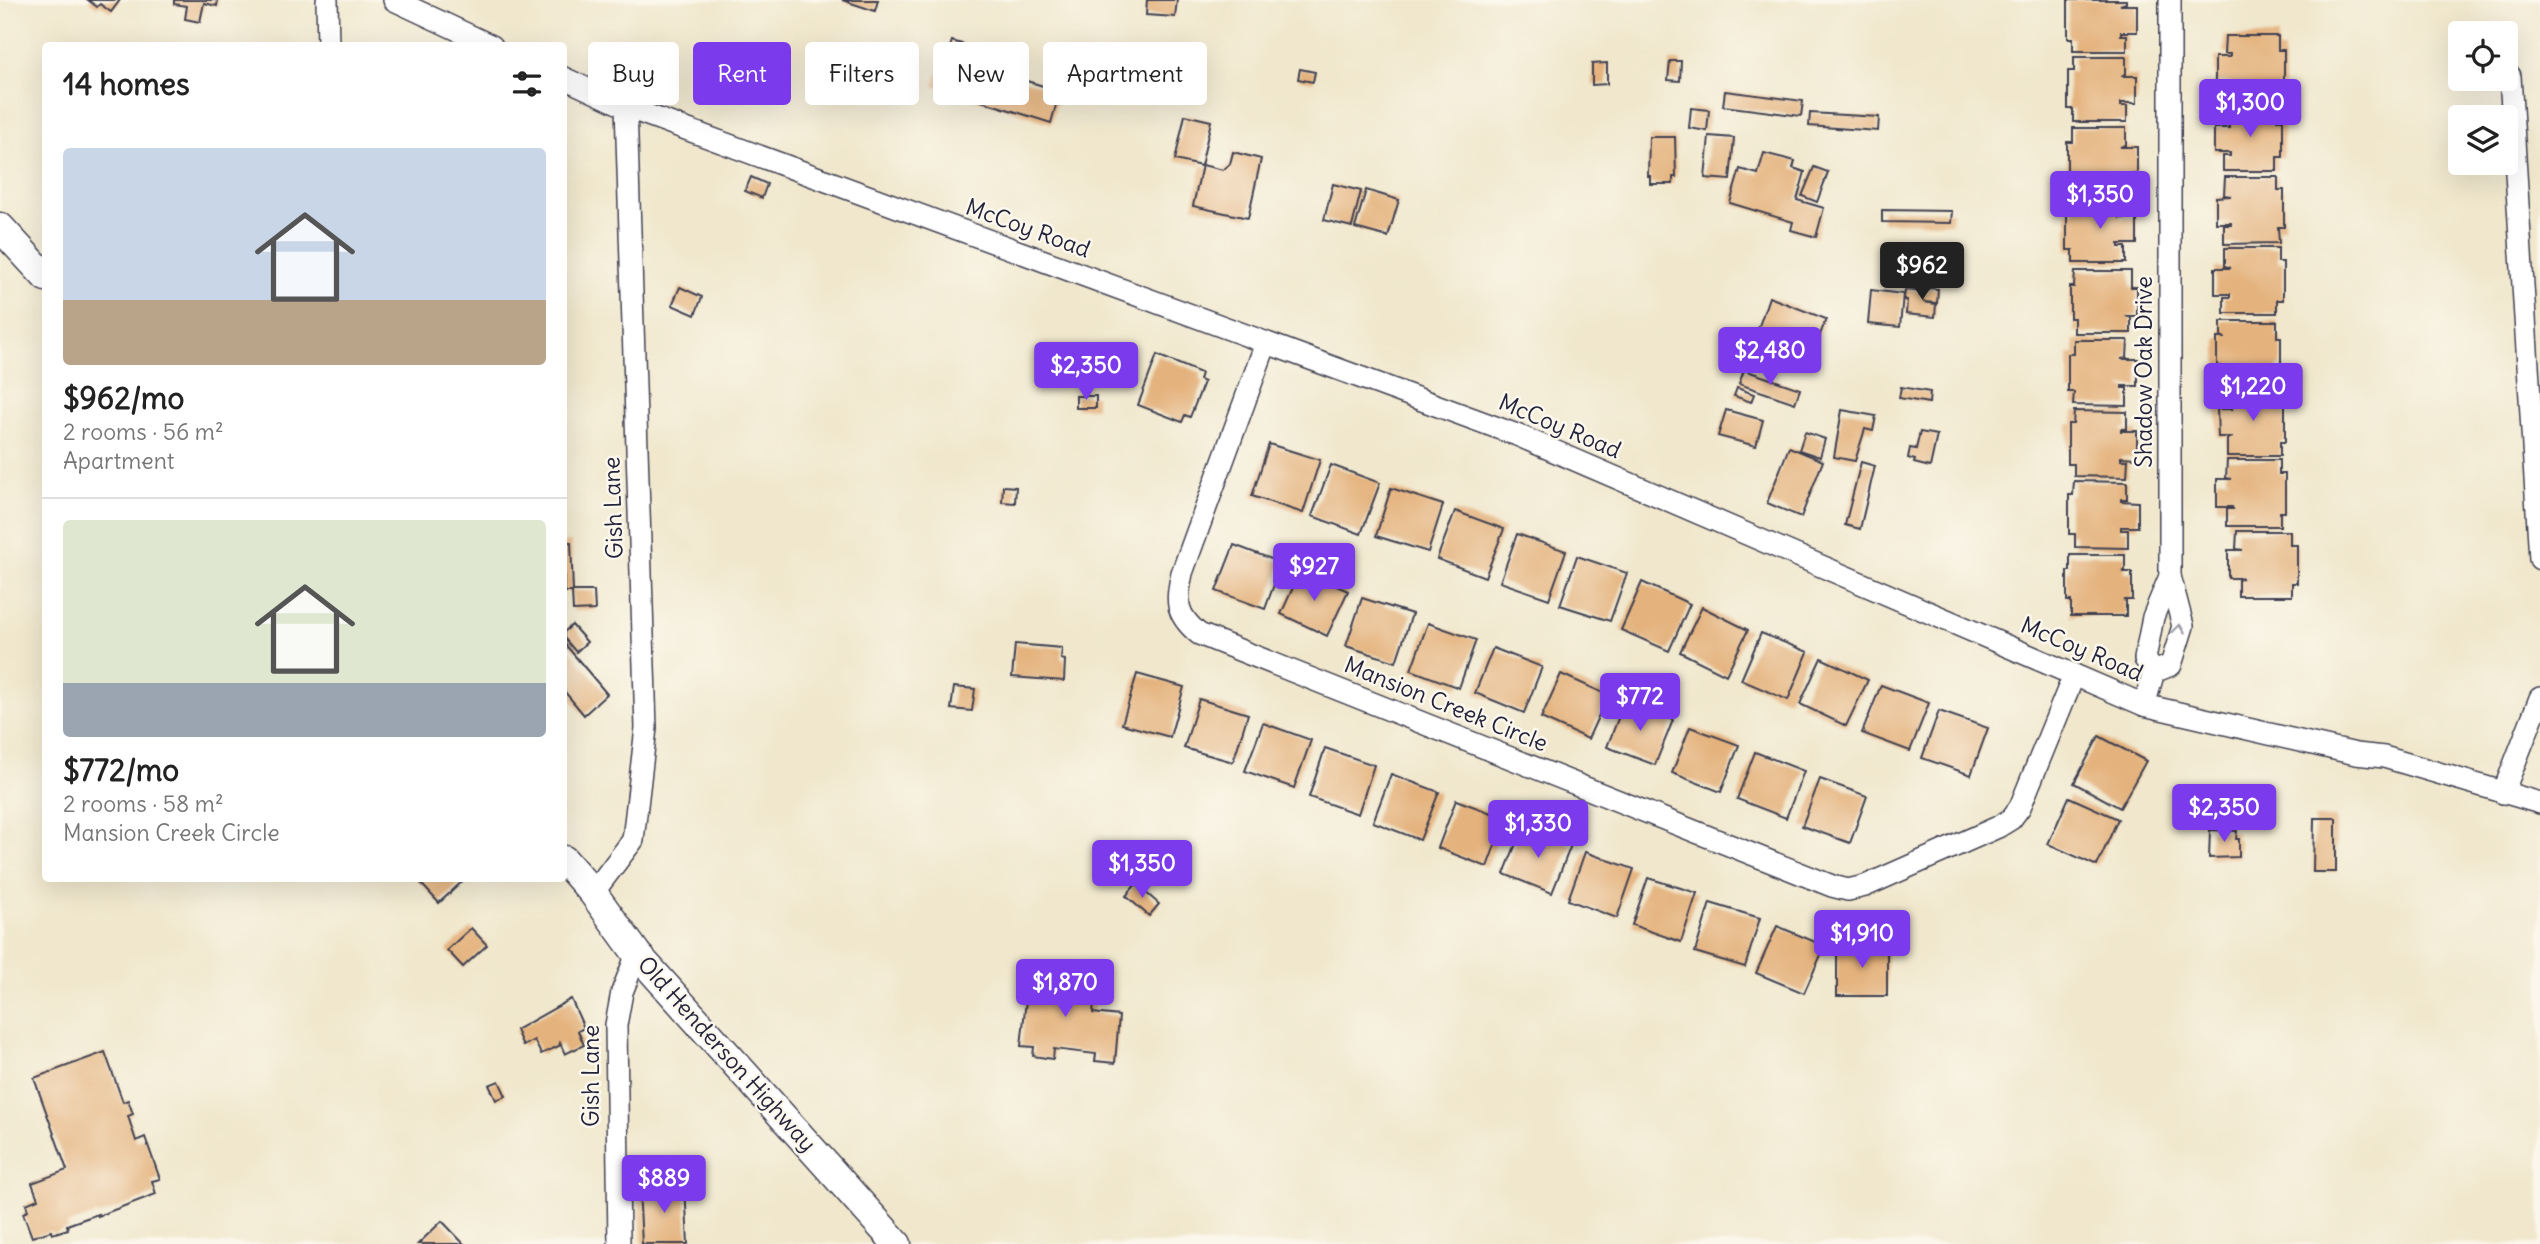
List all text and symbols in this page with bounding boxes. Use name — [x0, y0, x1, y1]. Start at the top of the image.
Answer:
map controls — [2448, 21, 2518, 175]
button: locate — [2448, 21, 2518, 91]
chip: Buy — [588, 42, 679, 105]
chip: Rent — [693, 42, 791, 105]
chip: Filters — [805, 42, 919, 105]
chip: New — [933, 42, 1029, 105]
chip: Apartment — [1043, 42, 1207, 105]
text: 14 homes — [63, 65, 190, 103]
icon: filters — [508, 65, 546, 103]
pin: $1,300 — [2193, 80, 2307, 139]
text: $1,300 — [2215, 87, 2285, 116]
button: layers — [2448, 105, 2518, 175]
pin: $1,350 — [2043, 172, 2157, 231]
text: $1,350 — [2066, 179, 2134, 208]
street label: McCoy Road — [962, 192, 1094, 263]
icon: home — [242, 194, 368, 320]
pin: $962 — [1881, 243, 1963, 302]
text: $962 — [1896, 250, 1948, 279]
street label: Shadow Oak Drive — [2129, 276, 2158, 468]
pin: $2,480 — [1713, 328, 1827, 387]
text: $2,480 — [1734, 335, 1806, 364]
pin: $2,350 — [1029, 342, 1143, 402]
text: $2,350 — [1050, 350, 1122, 379]
pin: $1,220 — [2196, 364, 2310, 423]
text: $1,220 — [2220, 371, 2286, 400]
text: $962/mo — [63, 379, 184, 417]
street label: McCoy Road — [1495, 387, 1626, 464]
text: 2 rooms · 56 m² — [63, 417, 224, 446]
text: Apartment — [63, 446, 175, 475]
street label: Gish Lane — [596, 456, 629, 560]
pin: $927 — [1273, 544, 1355, 603]
text: $927 — [1289, 551, 1339, 580]
icon: home — [242, 566, 368, 692]
street label: McCoy Road — [2017, 610, 2148, 687]
one-way arrow — [2172, 624, 2187, 635]
street label: Mansion Creek Circle — [1340, 650, 1552, 758]
pin: $772 — [1599, 674, 1681, 733]
text: $772 — [1616, 681, 1664, 710]
text: $772/mo — [63, 751, 179, 789]
pin: $2,350 — [2167, 784, 2281, 844]
text: 2 rooms · 58 m² — [63, 789, 224, 818]
text: $2,350 — [2188, 792, 2260, 821]
pin: $1,330 — [1481, 800, 1595, 860]
text: $1,330 — [1504, 808, 1572, 837]
text: Mansion Creek Circle — [63, 818, 280, 847]
pin: $1,350 — [1085, 841, 1199, 900]
text: $1,350 — [1108, 848, 1176, 877]
pin: $1,910 — [1805, 911, 1919, 970]
text: $1,910 — [1830, 918, 1894, 947]
street label: Old Henderson Highway — [632, 950, 823, 1157]
pin: $1,870 — [1008, 960, 1122, 1019]
text: $1,870 — [1032, 967, 1098, 996]
street label: Gish Lane — [576, 1025, 605, 1127]
pin: $889 — [623, 1156, 705, 1215]
text: $889 — [638, 1163, 690, 1192]

